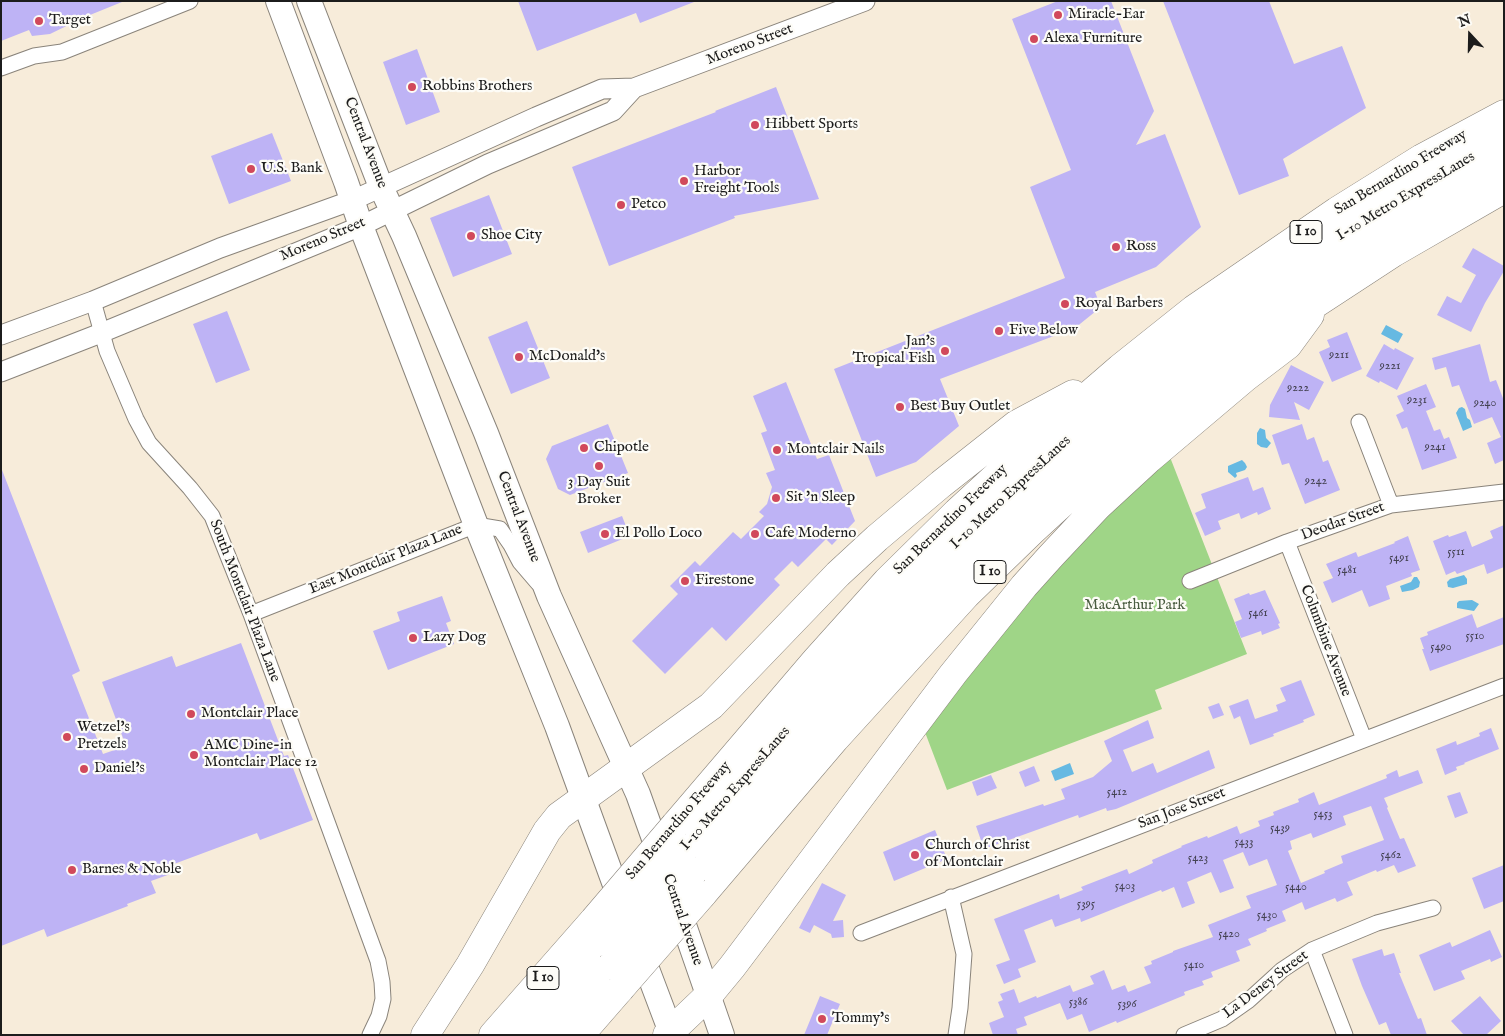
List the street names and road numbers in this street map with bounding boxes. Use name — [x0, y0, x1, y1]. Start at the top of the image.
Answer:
street label: Moreno Street — [704, 20, 796, 70]
street label: Central Avenue — [339, 95, 391, 191]
street label: San Bernardino Freeway — [1332, 126, 1470, 220]
street label: I-10 Metro ExpressLanes — [1333, 148, 1479, 246]
street label: Moreno Street — [278, 214, 368, 266]
road number: I 10 — [1290, 220, 1322, 243]
street label: I-10 Metro ExpressLanes — [947, 432, 1075, 554]
street label: San Bernardino Freeway — [890, 461, 1012, 579]
street label: Central Avenue — [492, 469, 544, 565]
street label: Deodar Street — [1299, 499, 1387, 545]
street label: South Montclair Plaza Lane — [205, 517, 283, 685]
street label: East Montclair Plaza Lane — [307, 521, 465, 599]
road number: I 10 — [974, 560, 1006, 584]
street label: Columbine Avenue — [1295, 583, 1355, 699]
street label: I-10 Metro ExpressLanes — [677, 723, 795, 855]
street label: San Bernardino Freeway — [623, 758, 735, 884]
street label: San Jose Street — [1136, 784, 1228, 834]
street label: Central Avenue — [658, 872, 706, 968]
street label: La Deney Street — [1220, 947, 1312, 1023]
road number: I 10 — [527, 966, 559, 990]

